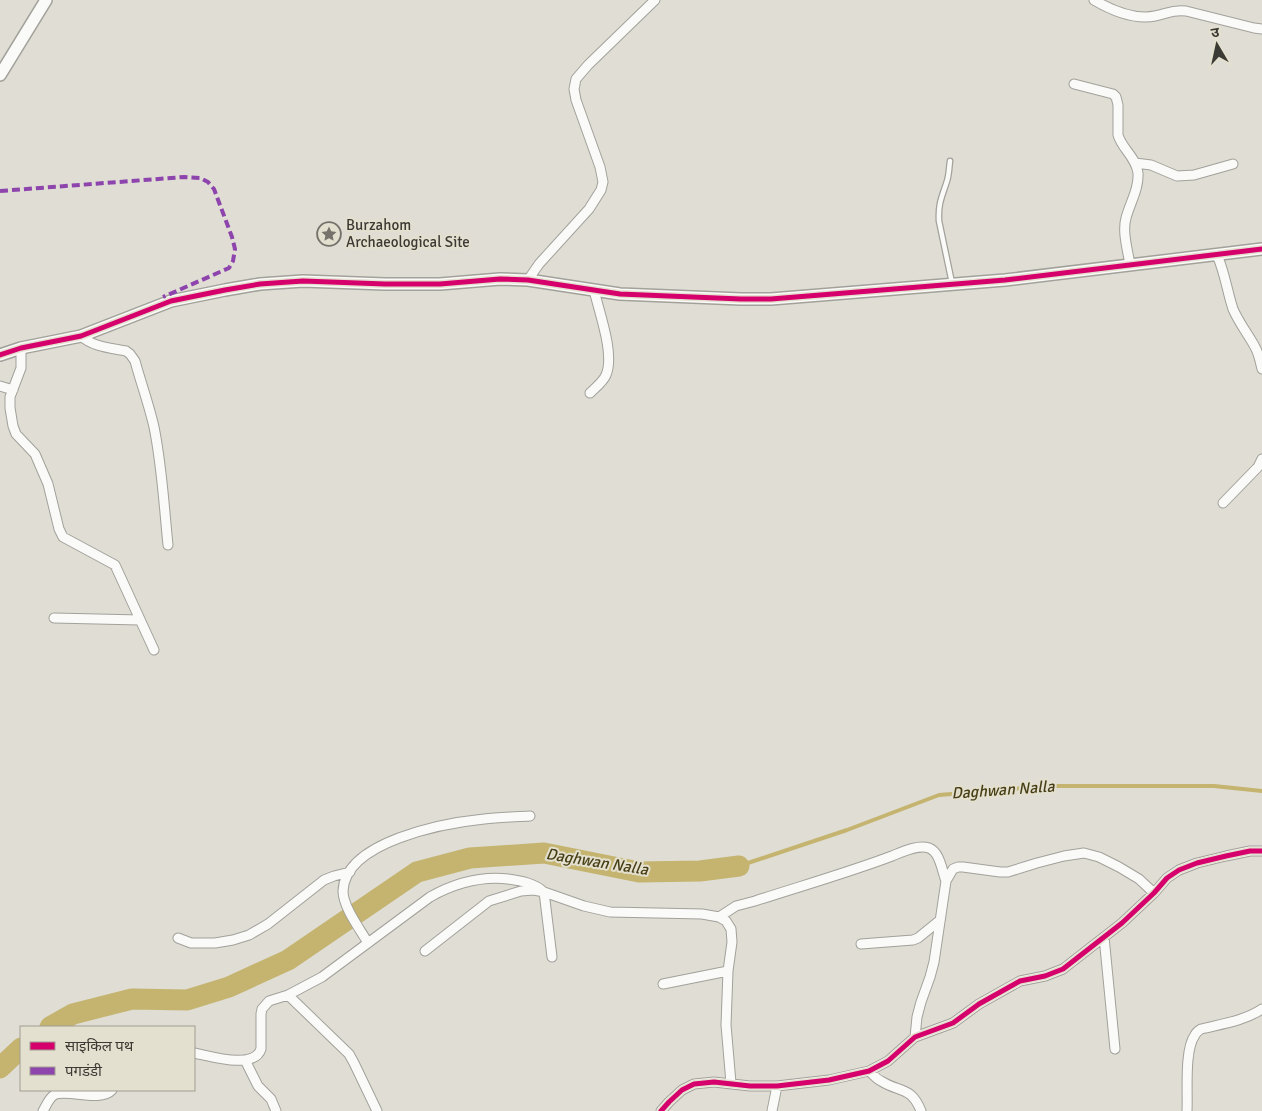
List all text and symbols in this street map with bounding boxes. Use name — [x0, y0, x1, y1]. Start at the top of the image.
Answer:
north arrow — [1192, 20, 1242, 70]
text: उ — [1210, 23, 1221, 42]
place label: Burzahom Archaeological Site — [346, 216, 470, 251]
place icon: Burzahom Archaeological Site — [316, 221, 342, 247]
water label: Daghwan Nalla — [951, 776, 1056, 804]
water label: Daghwan Nalla — [544, 844, 650, 880]
legend — [20, 1026, 195, 1091]
text: साइकिल पथ — [65, 1037, 134, 1055]
text: पगडंडी — [65, 1062, 103, 1080]

